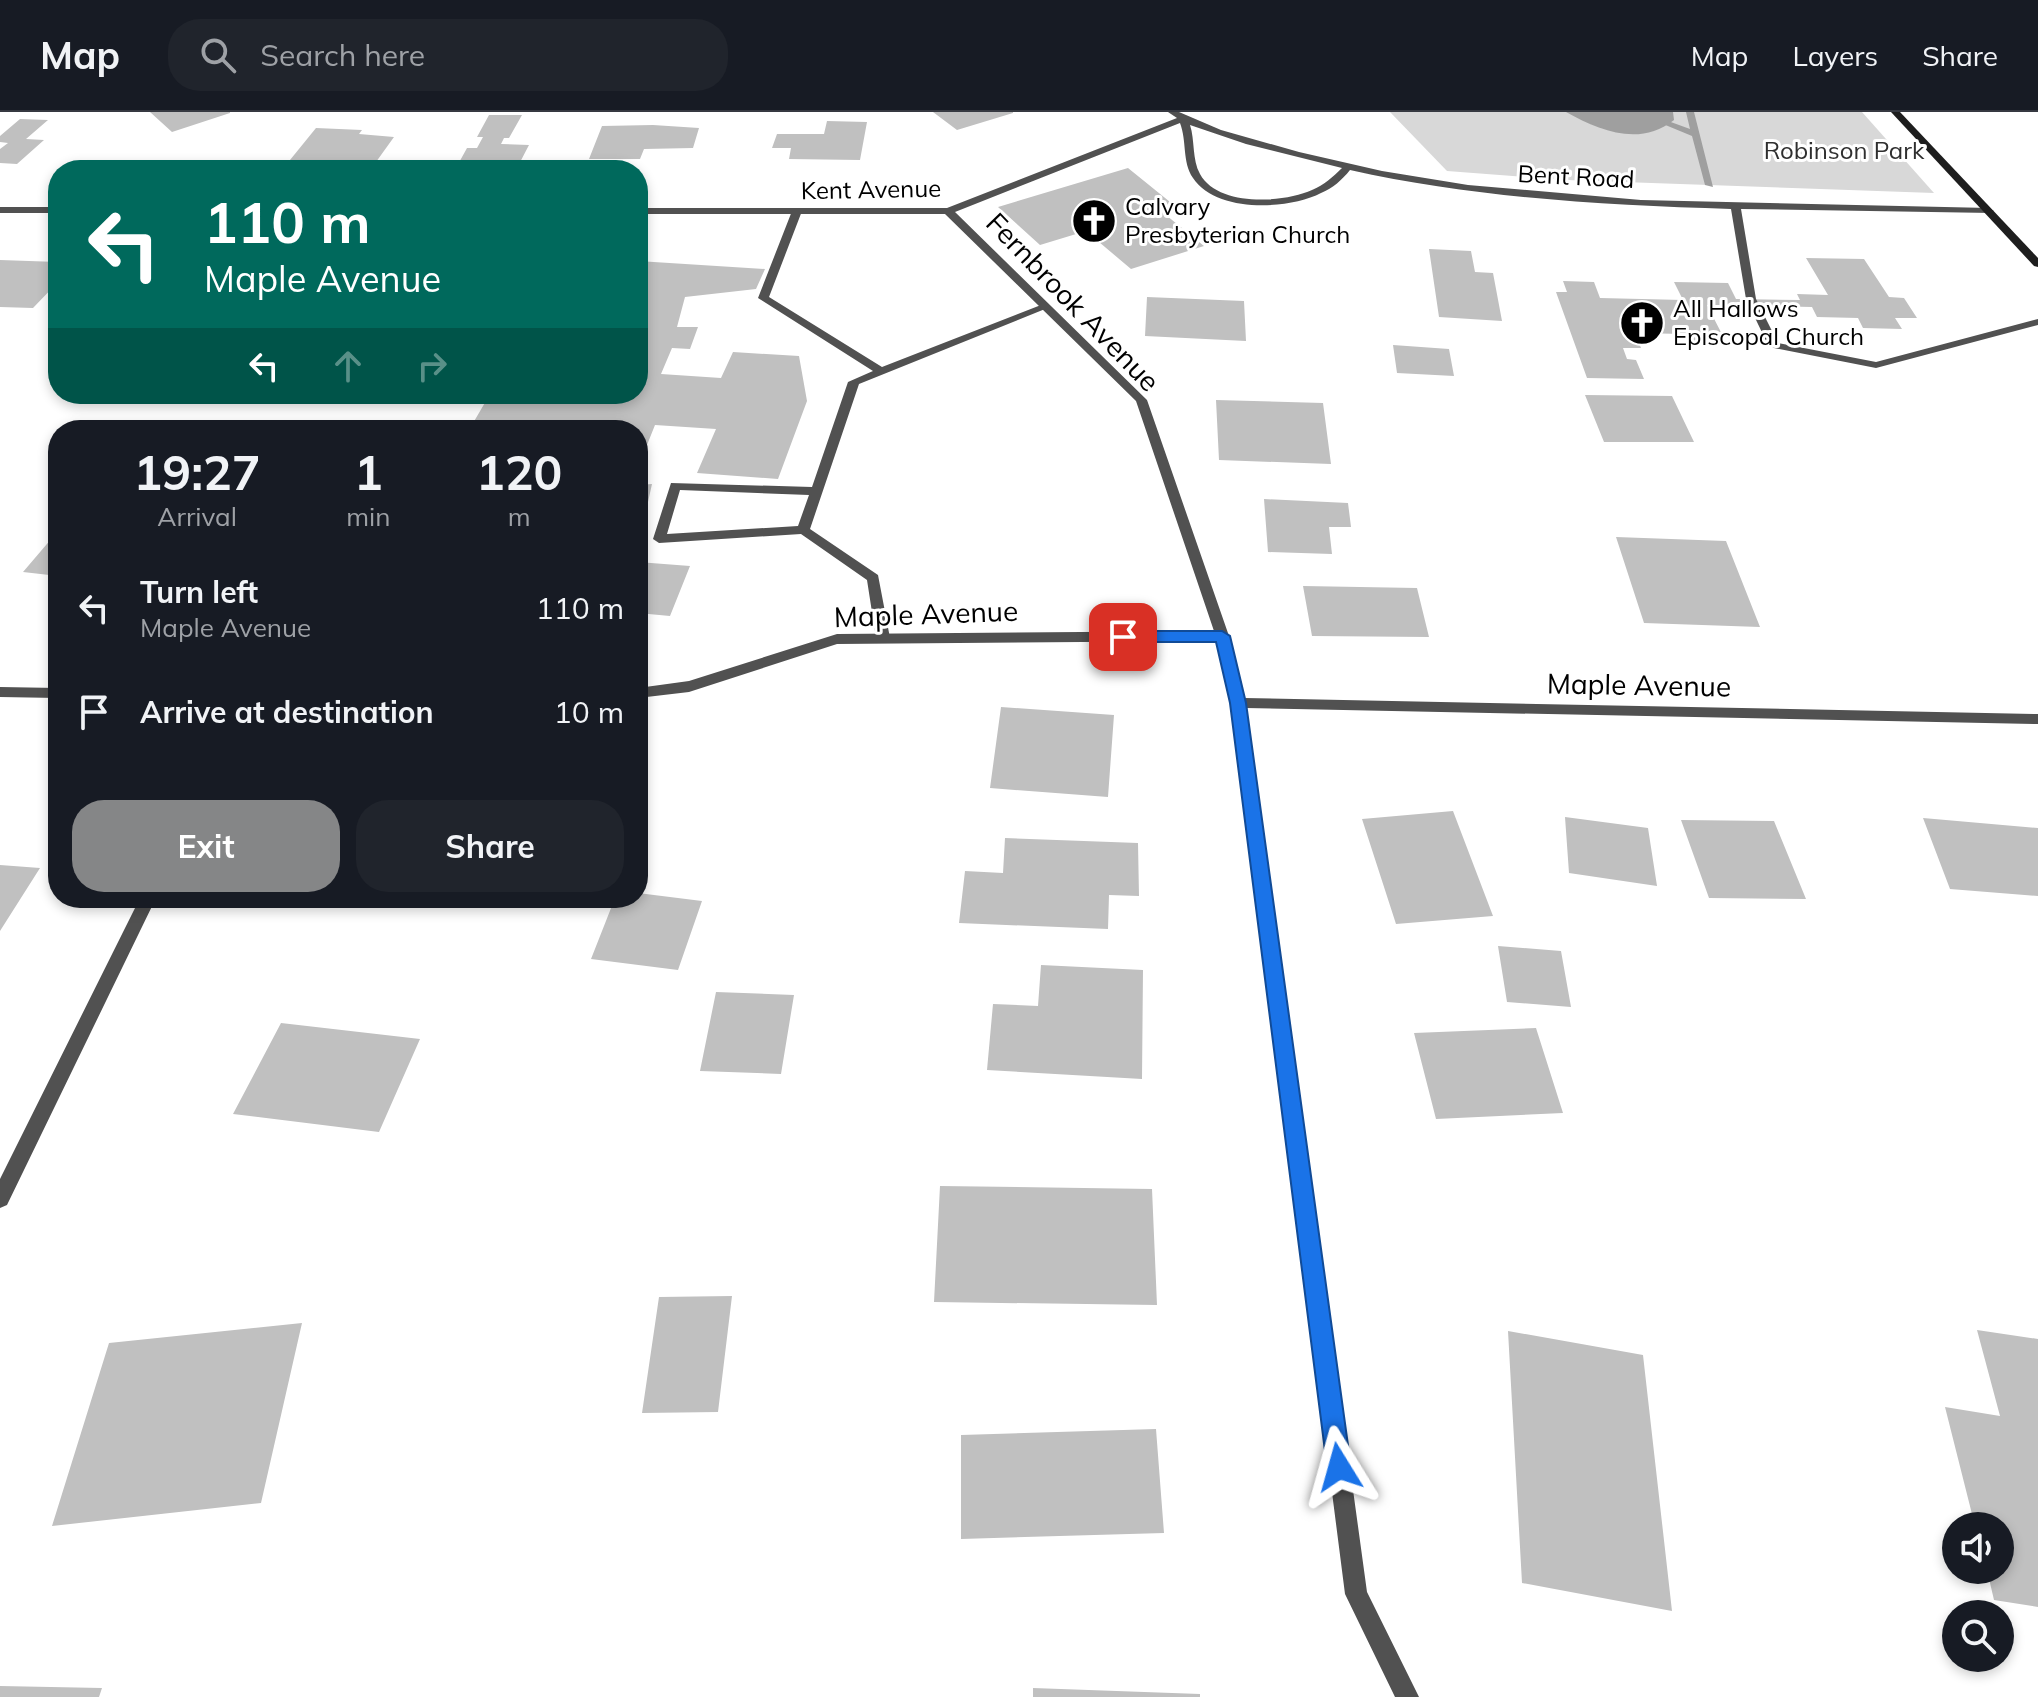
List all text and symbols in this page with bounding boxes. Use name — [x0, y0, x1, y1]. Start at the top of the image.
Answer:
search box — [168, 19, 728, 91]
text: Map — [40, 31, 120, 79]
icon: search — [196, 33, 240, 77]
text: Search here — [260, 36, 425, 74]
text: Map — [1691, 38, 1748, 73]
text: Layers — [1792, 38, 1878, 73]
text: Share — [1922, 38, 1998, 73]
park label: Robinson Park — [1764, 135, 1925, 165]
street label: Bent Road — [1517, 158, 1635, 194]
street label: Kent Avenue — [801, 173, 941, 205]
text: 110 m — [204, 187, 371, 257]
place label: Calvary Presbyterian Church — [1125, 191, 1350, 249]
icon: left — [72, 192, 176, 296]
church icon: Calvary Presbyterian Church — [1070, 197, 1118, 245]
street label: Fernbrook Avenue — [979, 205, 1168, 398]
text: Maple Avenue — [204, 256, 441, 301]
place label: All Hallows Episcopal Church — [1673, 293, 1864, 351]
church icon: All Hallows Episcopal Church — [1618, 299, 1666, 347]
icon: left — [242, 344, 286, 388]
icon: ahead — [326, 344, 370, 388]
icon: right — [410, 344, 454, 388]
text: 19:27 — [134, 442, 261, 502]
text: 1 — [354, 442, 383, 502]
text: 120 — [476, 442, 562, 502]
text: Arrival — [157, 500, 237, 533]
text: min — [346, 500, 390, 533]
text: m — [508, 500, 531, 533]
text: Turn left — [140, 573, 258, 611]
icon: left — [72, 586, 116, 630]
text: 110 m — [536, 589, 624, 627]
street label: Maple Avenue — [833, 593, 1019, 634]
pin — [1089, 603, 1157, 671]
text: Maple Avenue — [140, 611, 311, 644]
icon: arrive — [1101, 615, 1145, 659]
street label: Maple Avenue — [1547, 665, 1731, 704]
icon: arrive — [72, 690, 116, 734]
text: Arrive at destination — [140, 693, 434, 731]
text: 10 m — [554, 693, 624, 731]
button: Exit — [72, 800, 340, 892]
button: Share — [356, 800, 624, 892]
position arrow — [1297, 1425, 1381, 1509]
map controls — [1942, 1512, 2014, 1672]
button: sound — [1942, 1512, 2014, 1584]
button: search — [1942, 1600, 2014, 1672]

